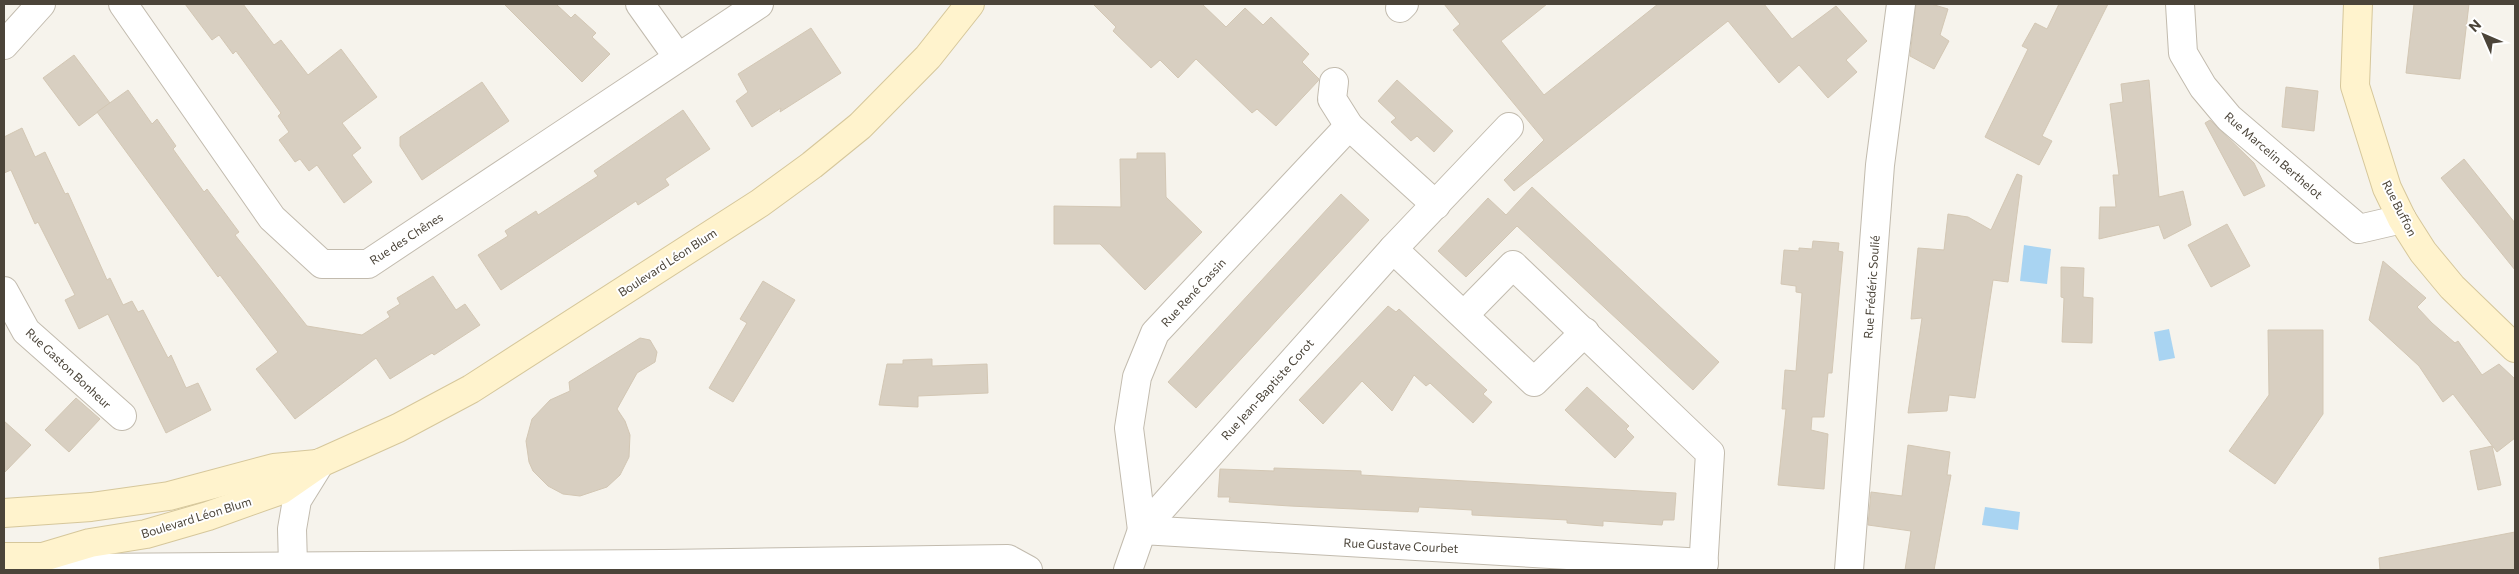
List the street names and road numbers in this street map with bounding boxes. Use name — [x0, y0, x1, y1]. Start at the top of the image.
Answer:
street label: Rue Marcelin Berthelot — [2222, 109, 2326, 201]
street label: Rue Buffon — [2380, 178, 2420, 238]
street label: Rue des Chênes — [367, 209, 445, 267]
street label: Boulevard Léon Blum — [615, 225, 719, 299]
street label: Rue Frédéric Soulié — [1860, 235, 1882, 339]
street label: Rue René Cassin — [1158, 255, 1228, 329]
street label: Rue Gaston Bonheur — [23, 325, 115, 411]
street label: Rue Jean-Baptiste Corot — [1218, 335, 1317, 443]
street label: Boulevard Léon Blum — [139, 494, 253, 540]
street label: Rue Gustave Courbet — [1343, 535, 1459, 555]

